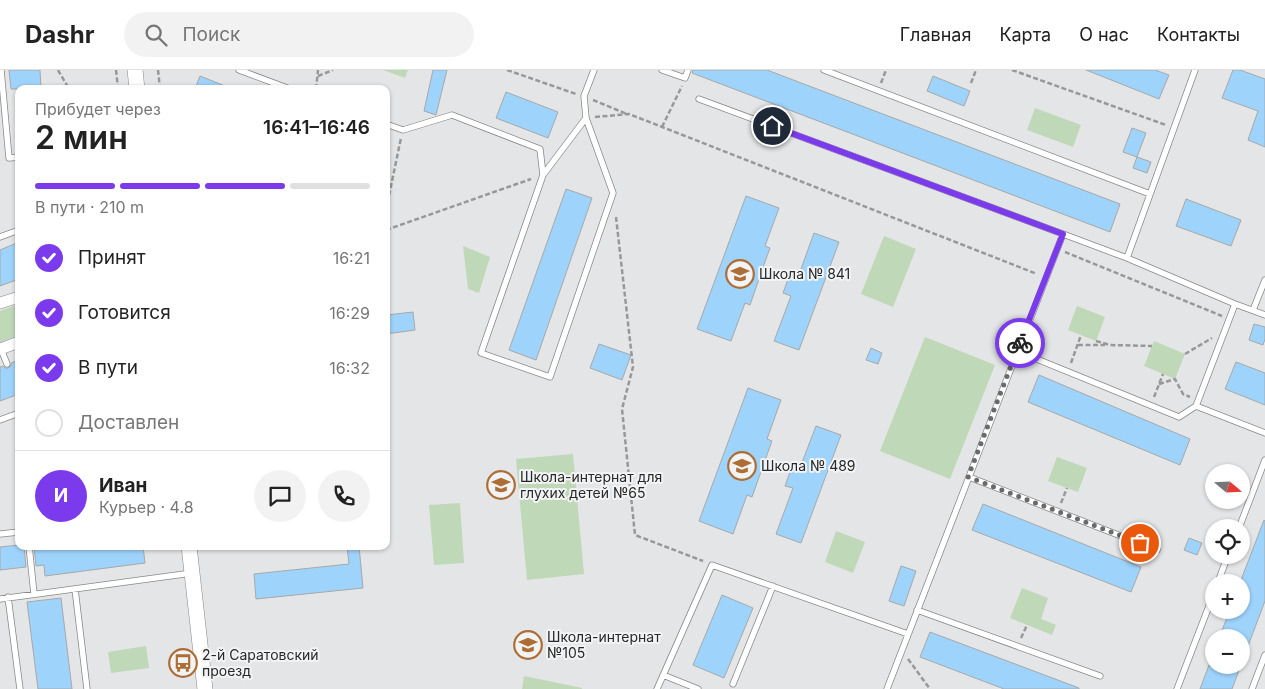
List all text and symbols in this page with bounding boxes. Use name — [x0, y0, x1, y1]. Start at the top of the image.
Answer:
search box — [124, 12, 474, 57]
text: Dashr — [25, 20, 94, 49]
icon: search — [142, 21, 170, 49]
text: Поиск — [182, 23, 240, 46]
text: Главная — [900, 24, 971, 45]
text: Карта — [999, 24, 1051, 45]
text: О нас — [1079, 24, 1129, 45]
text: Контакты — [1157, 24, 1240, 45]
text: Прибудет через — [35, 99, 161, 119]
pin — [751, 105, 793, 147]
icon: home — [758, 112, 786, 140]
text: 16:41–16:46 — [263, 116, 370, 139]
text: 2 мин — [35, 118, 128, 157]
text: В пути · 210 m — [35, 197, 144, 217]
icon: check — [35, 244, 63, 272]
text: Принят — [78, 246, 146, 269]
text: 16:21 — [333, 248, 370, 268]
school or university icon: Школа № 841 — [725, 259, 755, 289]
place label: Школа № 841 — [759, 265, 850, 282]
icon: check — [35, 299, 63, 327]
text: Готовится — [78, 301, 171, 324]
text: 16:29 — [329, 303, 370, 323]
courier — [995, 318, 1045, 368]
icon: bike — [1006, 329, 1034, 357]
icon: check — [35, 354, 63, 382]
text: В пути — [78, 356, 138, 379]
text: 16:32 — [329, 358, 370, 378]
text: Доставлен — [78, 411, 179, 434]
school or university icon: Школа № 489 — [727, 451, 757, 481]
place label: Школа № 489 — [761, 457, 856, 474]
north arrow — [1205, 464, 1250, 509]
map controls — [1205, 464, 1250, 674]
place label: Школа-интернат для глухих детей №65 — [520, 468, 662, 501]
button: chat — [254, 470, 306, 522]
button: phone — [318, 470, 370, 522]
school or university icon: Школа-интернат для глухих детей №65 — [486, 470, 516, 500]
text: Иван — [99, 474, 147, 497]
text: И — [54, 484, 68, 507]
text: Курьер · 4.8 — [99, 497, 194, 517]
button: locate — [1205, 519, 1250, 564]
pin — [1119, 522, 1161, 564]
icon: bag — [1126, 529, 1154, 557]
button: + — [1205, 574, 1250, 619]
place label: Школа-интернат №105 — [547, 628, 661, 661]
button: − — [1205, 629, 1250, 674]
school or university icon: Школа-интернат №105 — [513, 630, 543, 660]
place label: 2-й Саратовский проезд — [202, 646, 319, 679]
bus stop icon: 2-й Саратовский проезд — [168, 648, 198, 678]

